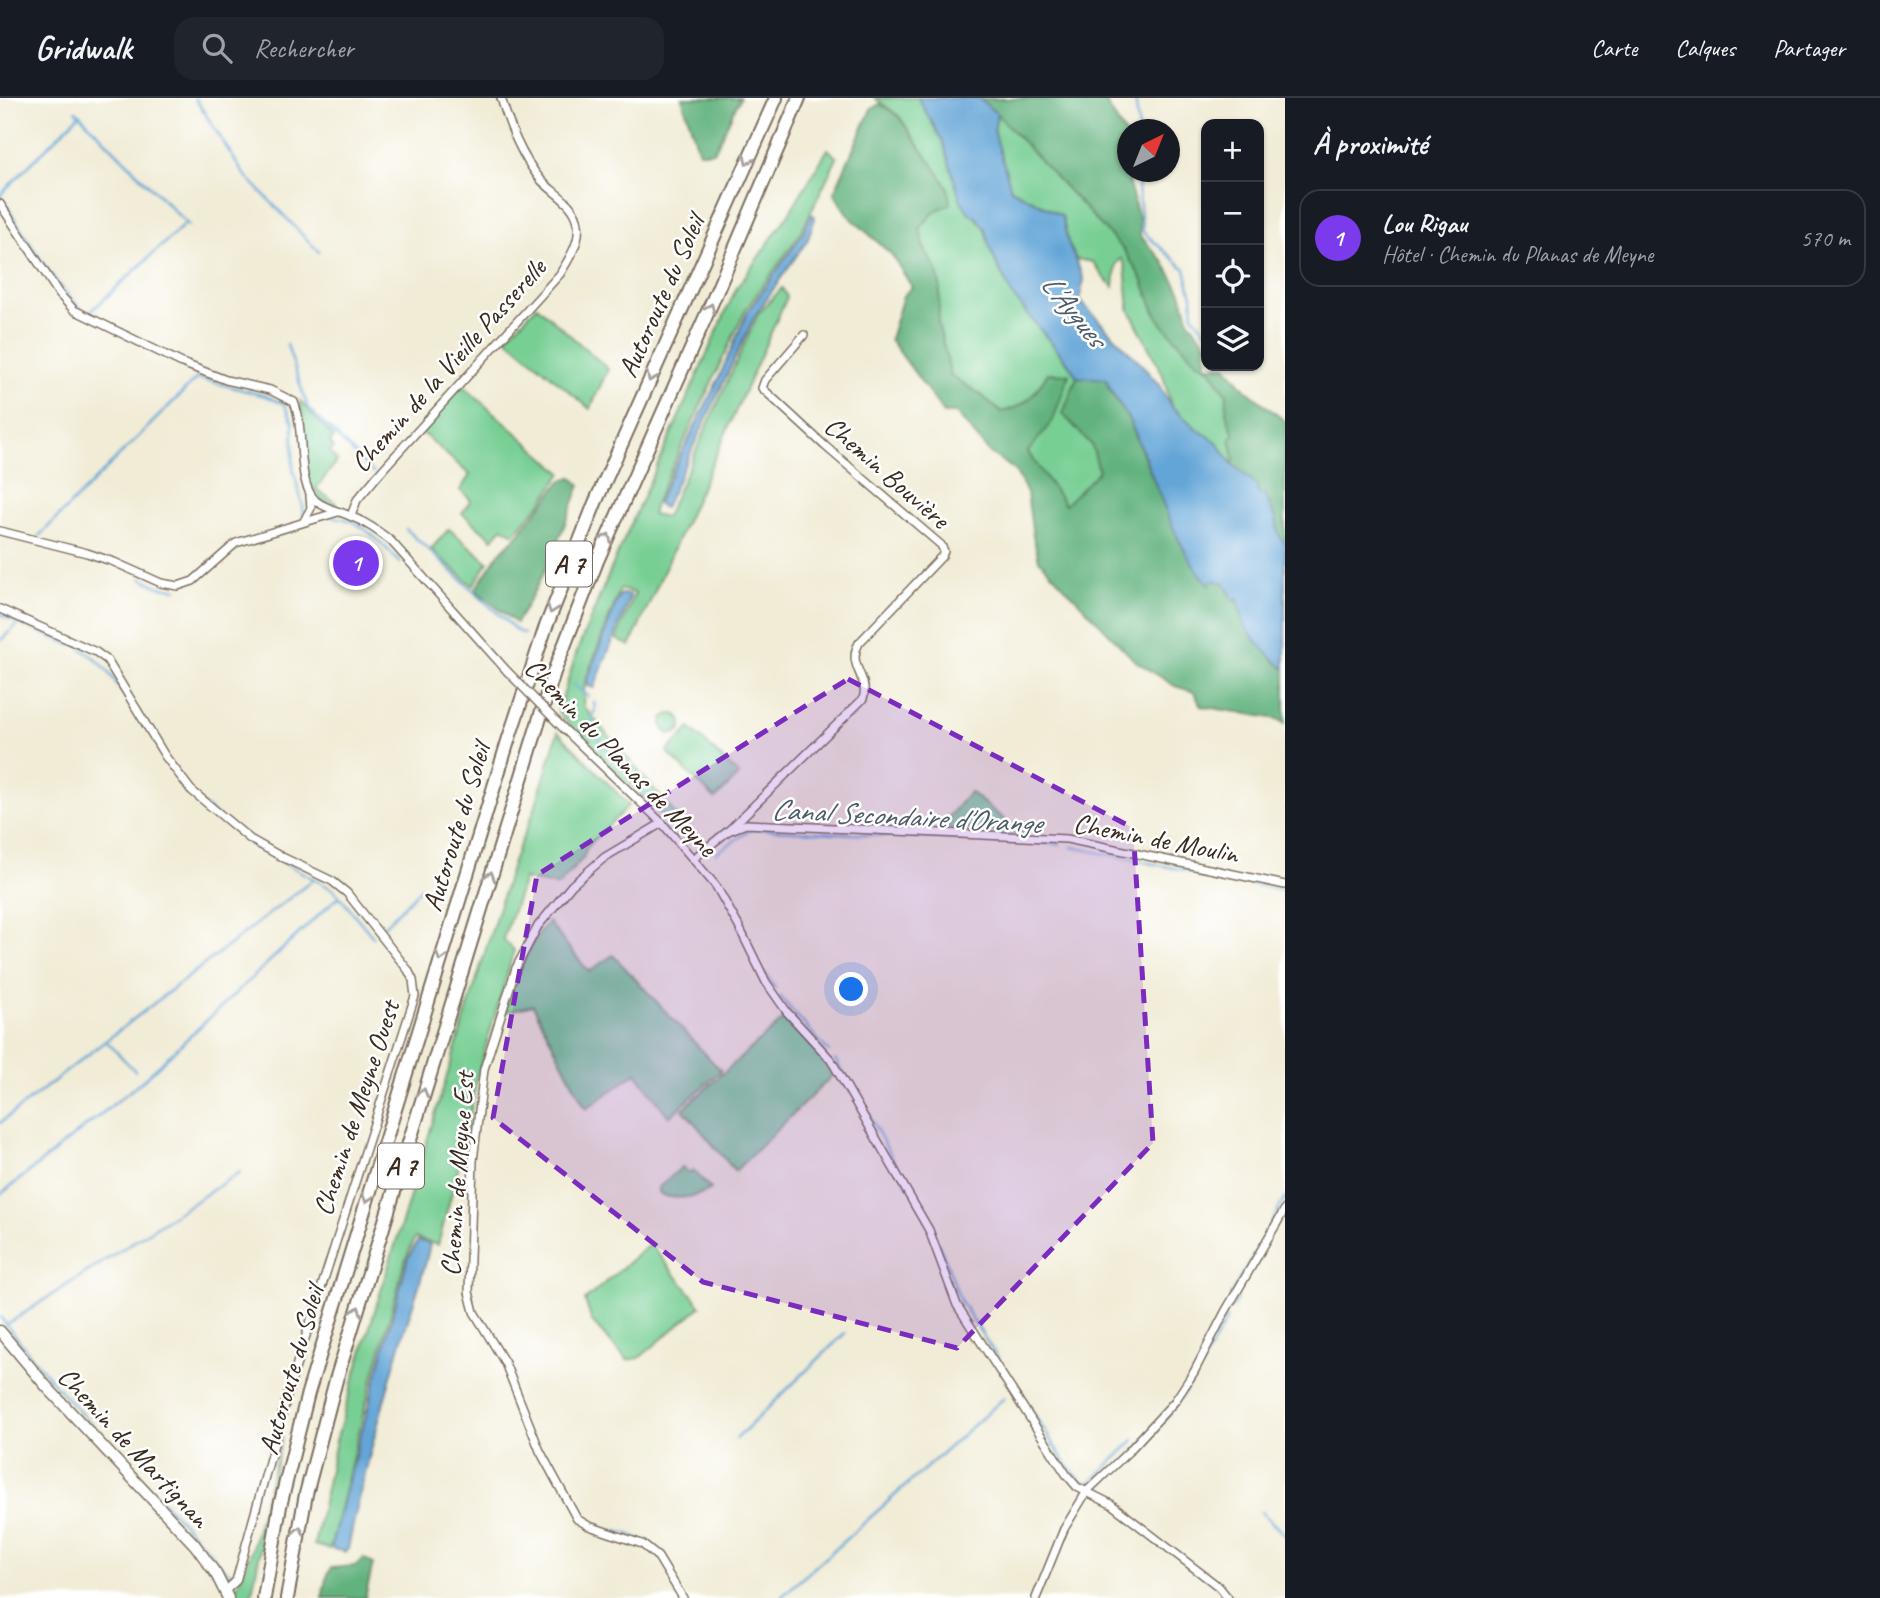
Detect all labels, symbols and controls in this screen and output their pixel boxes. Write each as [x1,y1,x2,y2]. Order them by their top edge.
search box [174,17,664,80]
text: Gridwalk [35,27,132,69]
icon: search [198,29,236,67]
text: Rechercher [254,32,354,65]
text: Carte [1591,33,1637,63]
text: Calques [1675,33,1735,63]
text: Partager [1773,33,1845,63]
north arrow [1117,119,1180,182]
map controls [1201,119,1264,371]
button: + [1201,119,1264,182]
text: À proximité [1313,125,1427,163]
one-way arrow [742,153,756,165]
button: − [1201,182,1264,245]
street label: Autoroute du Soleil [610,205,714,383]
text: Lou Rigau [1382,207,1467,240]
text: 1 [1333,224,1343,253]
text: 570 m [1801,224,1850,253]
text: Hôtel · Chemin du Planas de Meyne [1382,240,1653,269]
button: locate [1201,245,1264,308]
street label: Chemin de la Vieille Passerelle [343,249,554,479]
water label: L'Aygues [1033,266,1118,358]
one-way arrow [702,303,716,315]
button: layers [1201,308,1264,371]
one-way arrow [645,370,659,382]
street label: Chemin Bouvière [817,408,958,537]
one-way arrow [599,532,613,545]
pin: 1 [333,537,379,589]
road number: A 7 [546,542,592,586]
one-way arrow [546,602,560,614]
street label: Chemin du Planas de Meyne [517,650,726,865]
street label: Autoroute du Soleil [414,734,500,915]
water label: Canal Secondaire d'Orange [770,790,1046,842]
street label: Chemin de Moulin [1071,805,1243,871]
one-way arrow [482,870,497,882]
one-way arrow [435,951,450,963]
your location [834,972,868,1006]
street label: Chemin de Meyne Ouest [305,994,408,1220]
street label: Chemin de Meyne Est [432,1068,482,1277]
one-way arrow [415,1088,430,1100]
road number: A 7 [378,1144,424,1189]
one-way arrow [361,1191,375,1203]
street label: Autoroute du Soleil [250,1277,333,1458]
one-way arrow [348,1305,363,1317]
street label: Chemin de Martignan [50,1359,219,1536]
one-way arrow [291,1525,306,1537]

